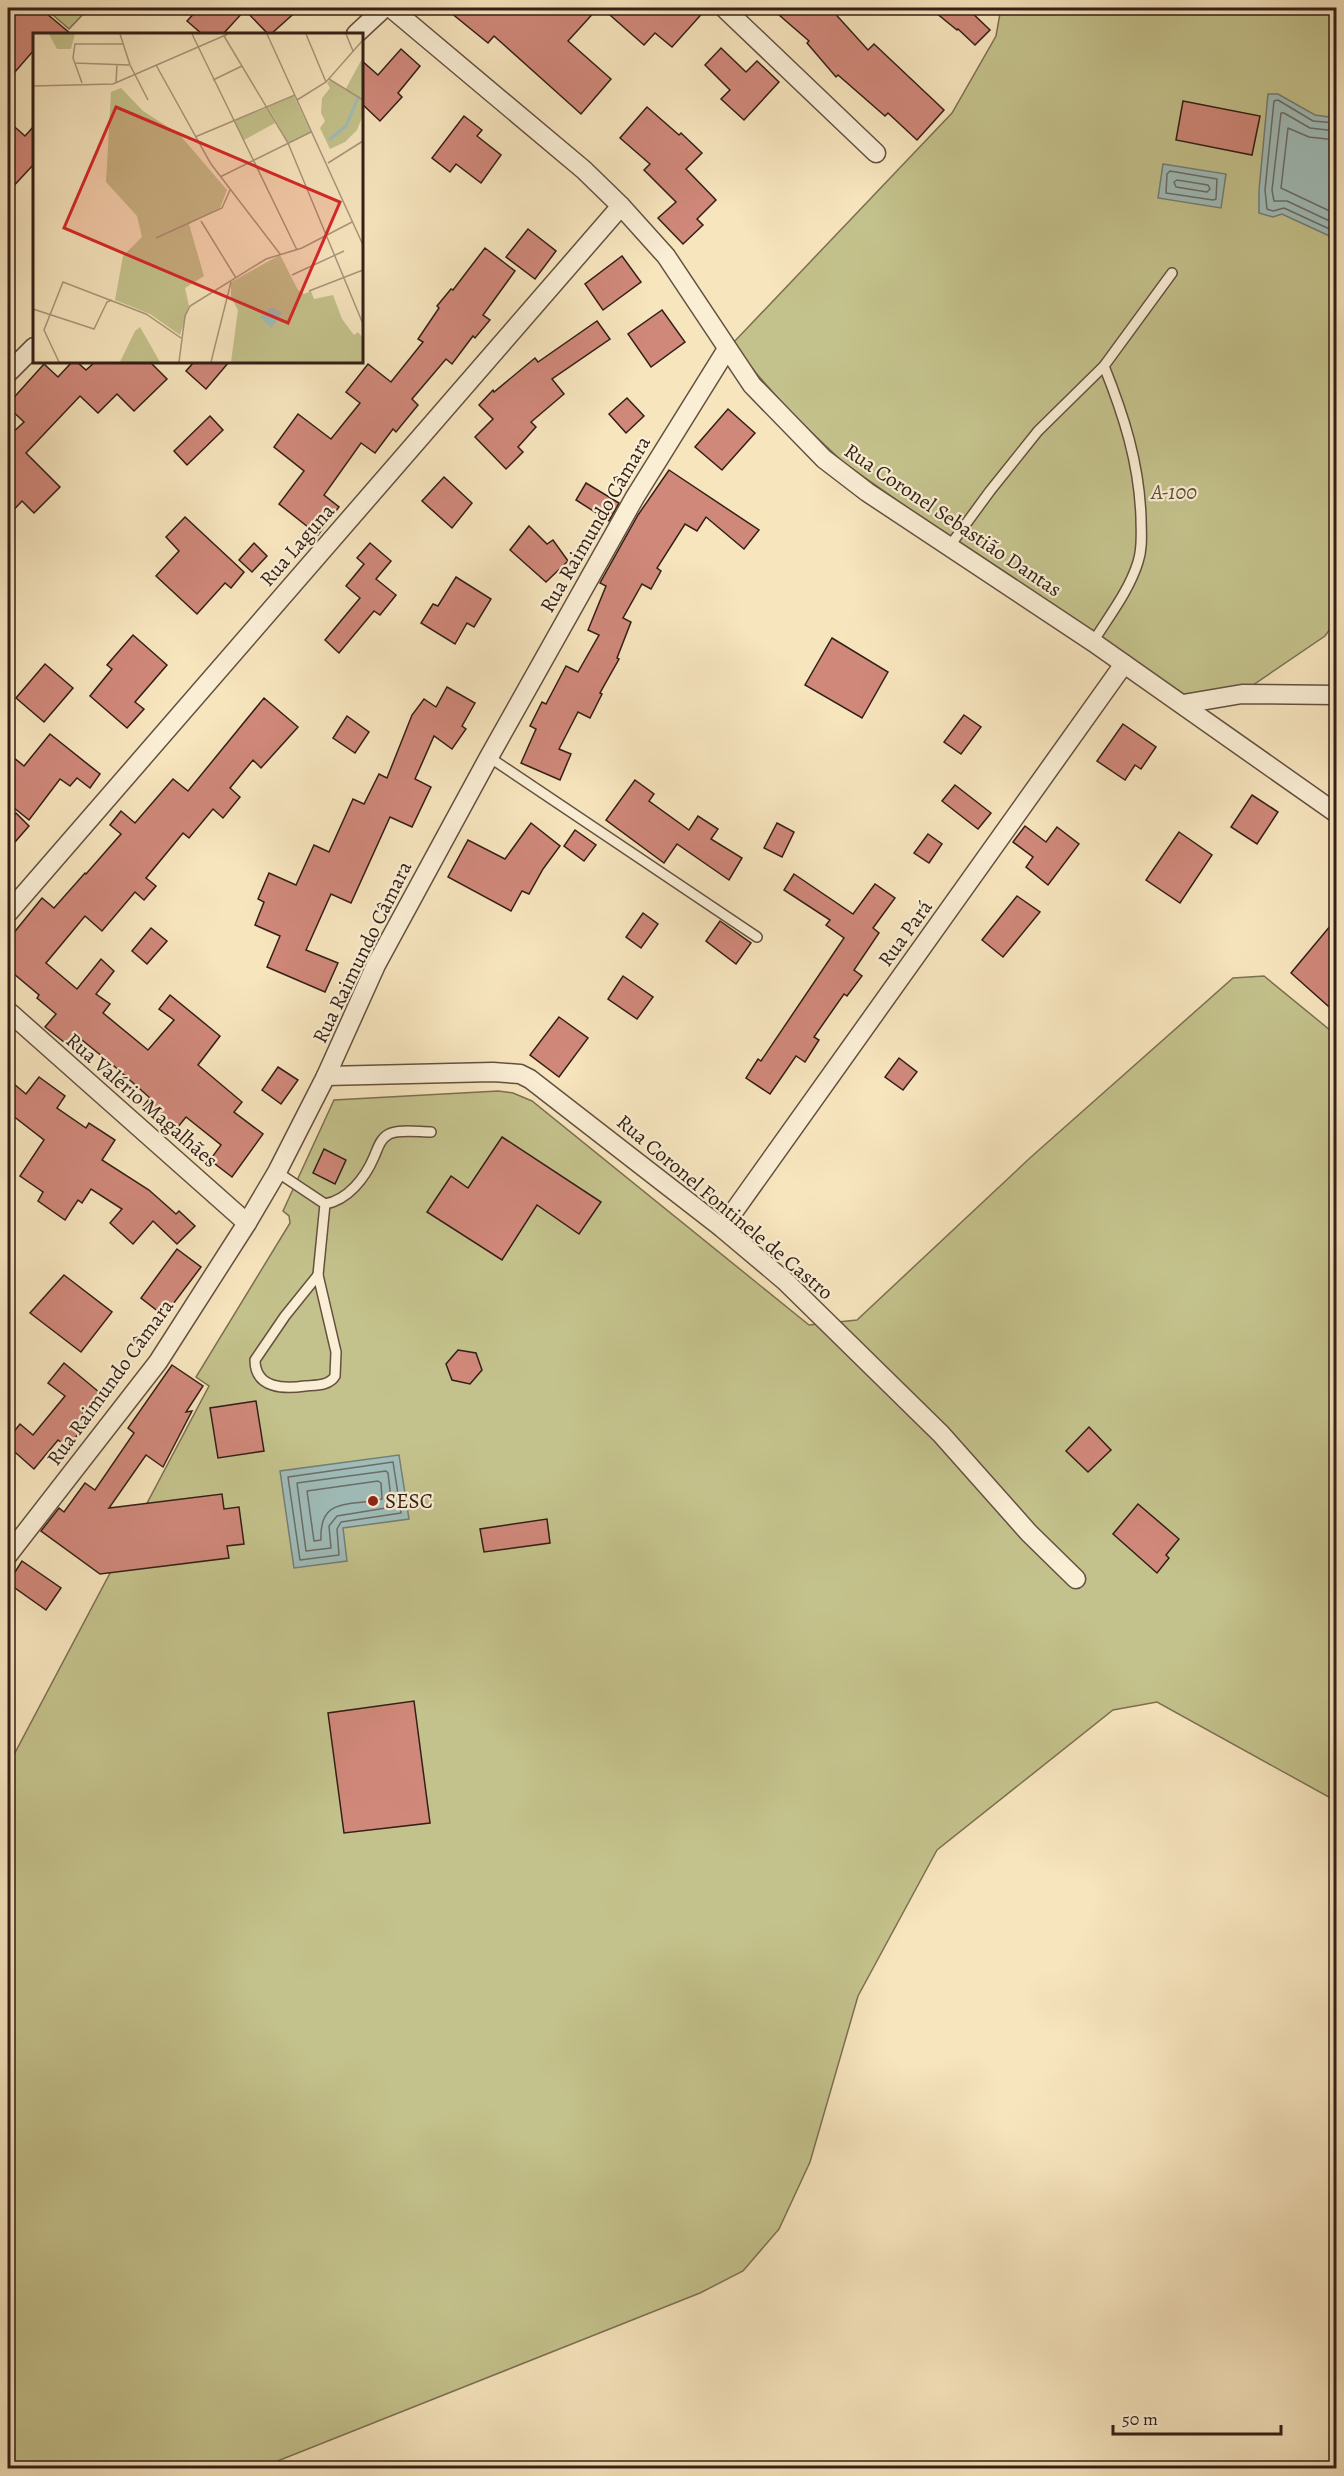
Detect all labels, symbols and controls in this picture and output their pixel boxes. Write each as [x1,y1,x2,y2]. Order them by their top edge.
inset map [33,33,363,363]
street label: Rua Raimundo Câmara [533,430,657,617]
street label: Rua Coronel Sebastião Dantas [839,437,1067,603]
park label: A-100 [1150,478,1197,506]
street label: Rua Laguna [253,498,341,592]
street label: Rua Raimundo Câmara [306,856,418,1048]
street label: Rua Pará [871,894,939,972]
street label: Rua Valério Magalhães [60,1026,224,1174]
street label: Rua Coronel Fontinele de Castro [611,1108,839,1306]
street label: Rua Raimundo Câmara [40,1293,180,1471]
place label: SESC [385,1487,433,1515]
marker: SESC [366,1494,380,1508]
scale bar [1113,2398,1281,2436]
text: 50 m [1122,2407,1158,2431]

